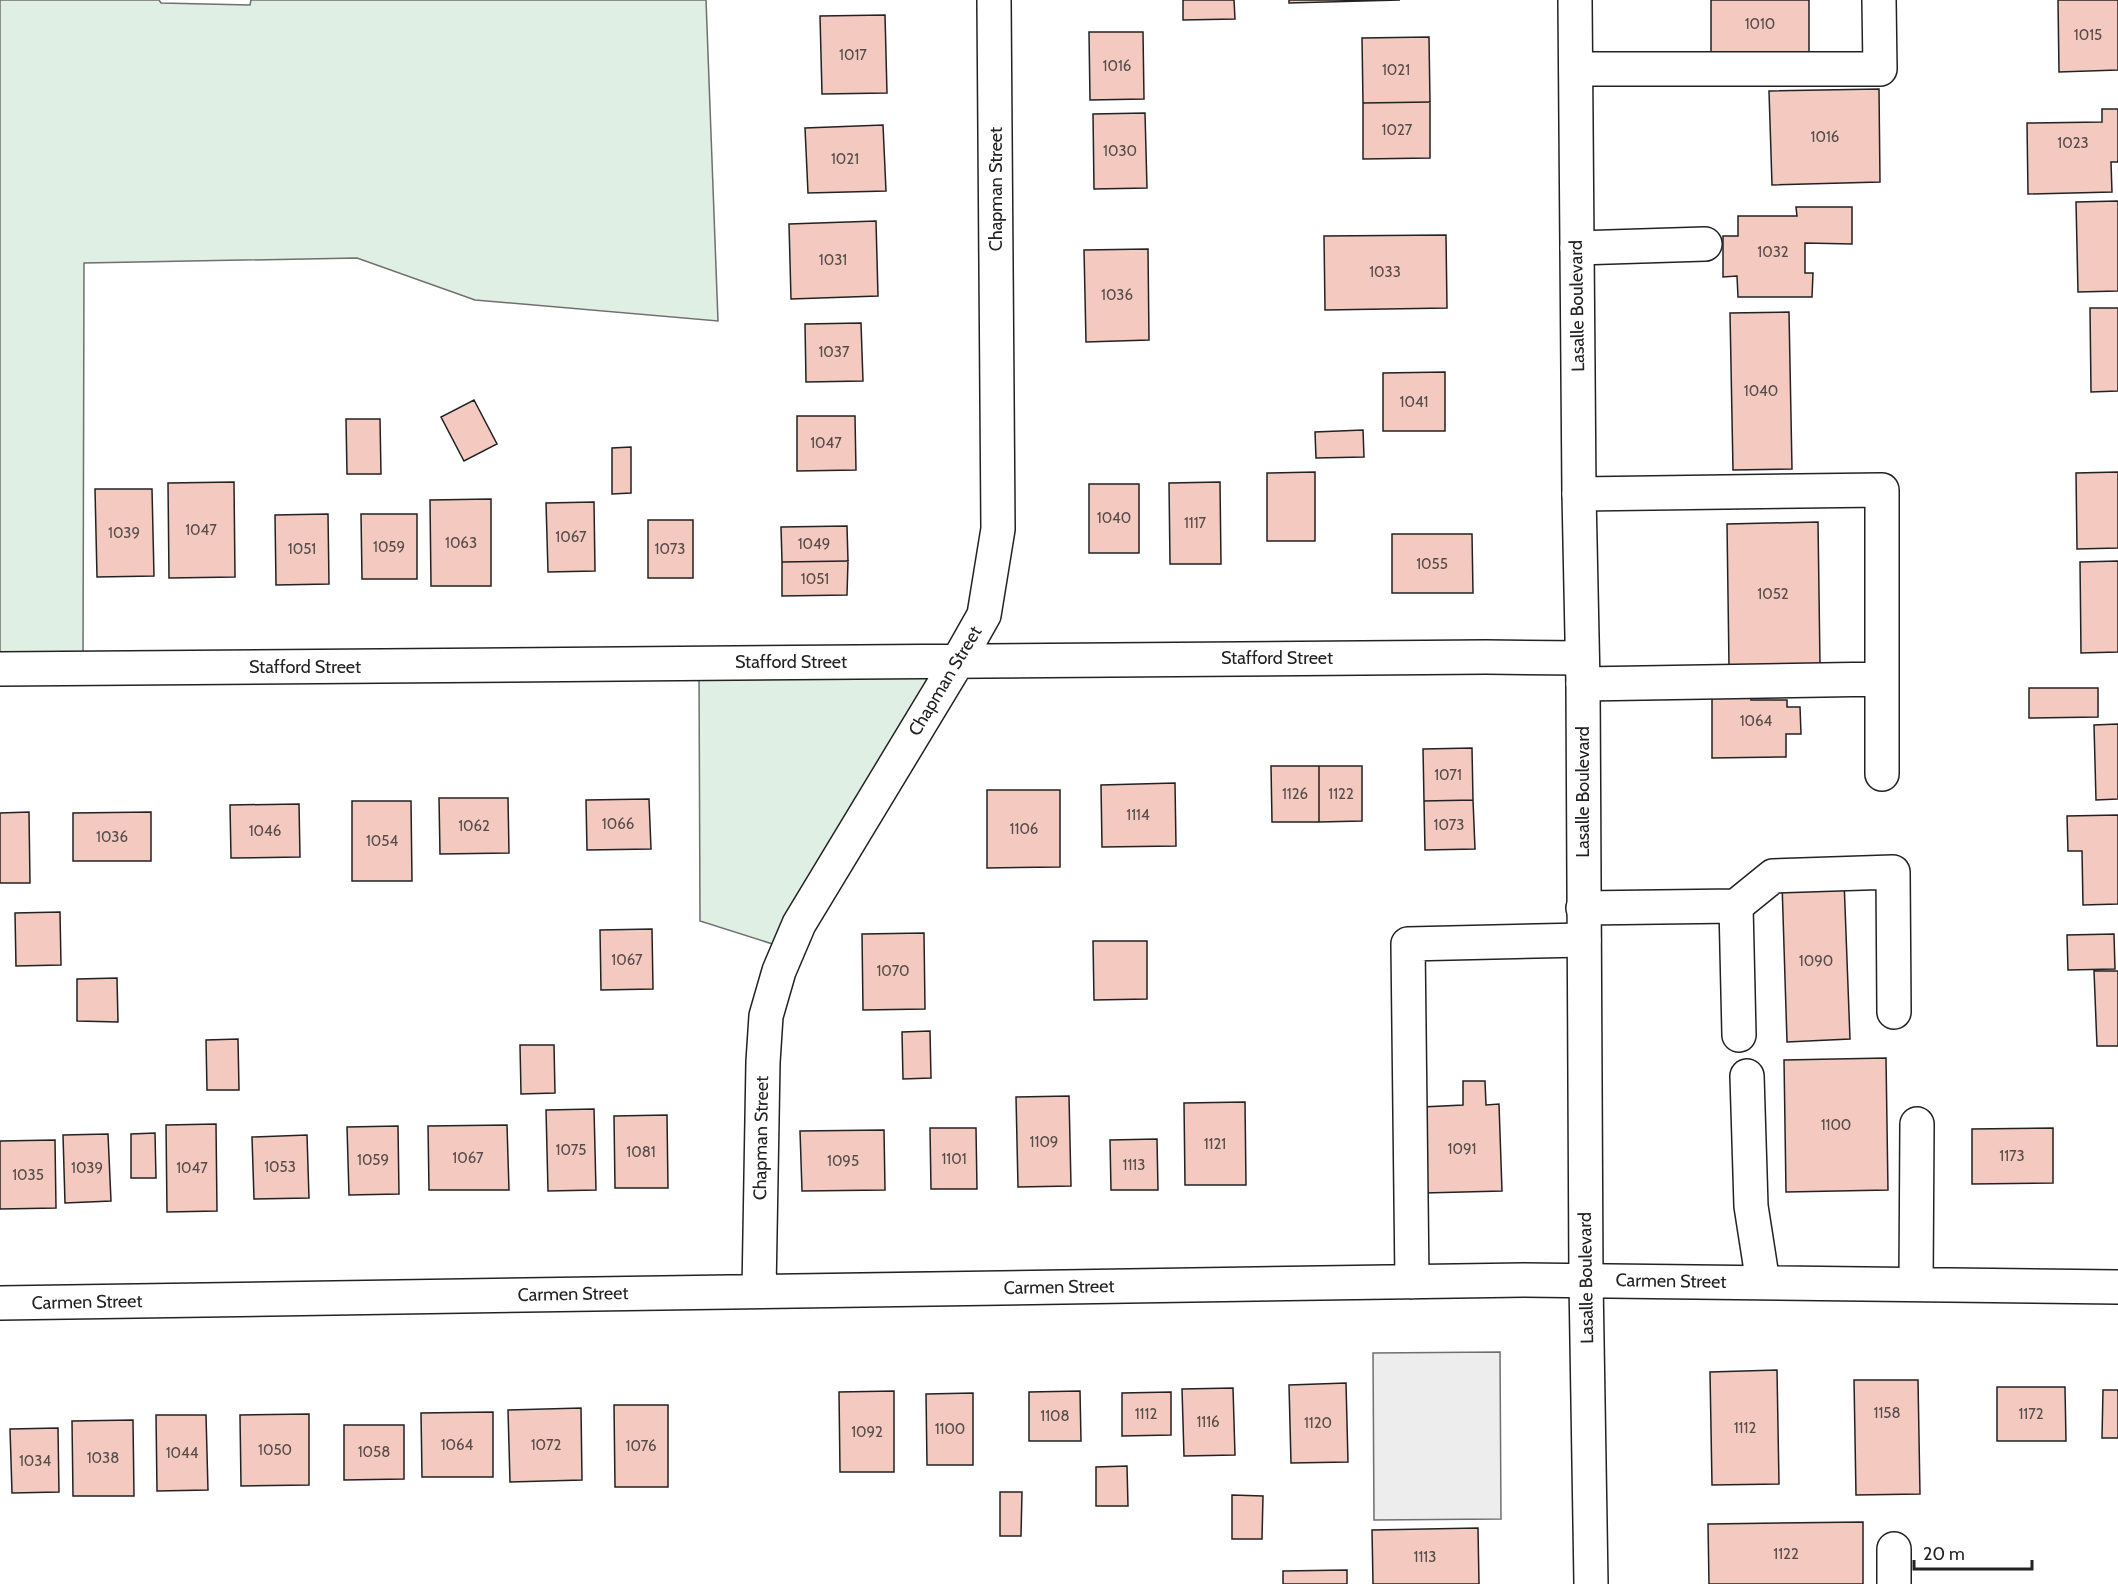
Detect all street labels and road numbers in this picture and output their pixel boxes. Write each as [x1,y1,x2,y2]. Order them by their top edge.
street label: Chapman Street [985,127,1007,251]
street label: Lasalle Boulevard [1565,240,1589,372]
street label: Chapman Street [904,622,986,740]
street label: Stafford Street [1221,647,1333,669]
street label: Stafford Street [735,651,847,673]
street label: Stafford Street [249,656,361,678]
street label: Lasalle Boulevard [1572,726,1594,858]
street label: Chapman Street [749,1076,773,1200]
street label: Lasalle Boulevard [1574,1212,1598,1344]
street label: Carmen Street [1615,1269,1727,1293]
street label: Carmen Street [1003,1275,1115,1299]
street label: Carmen Street [517,1282,629,1306]
street label: Carmen Street [31,1290,143,1314]

